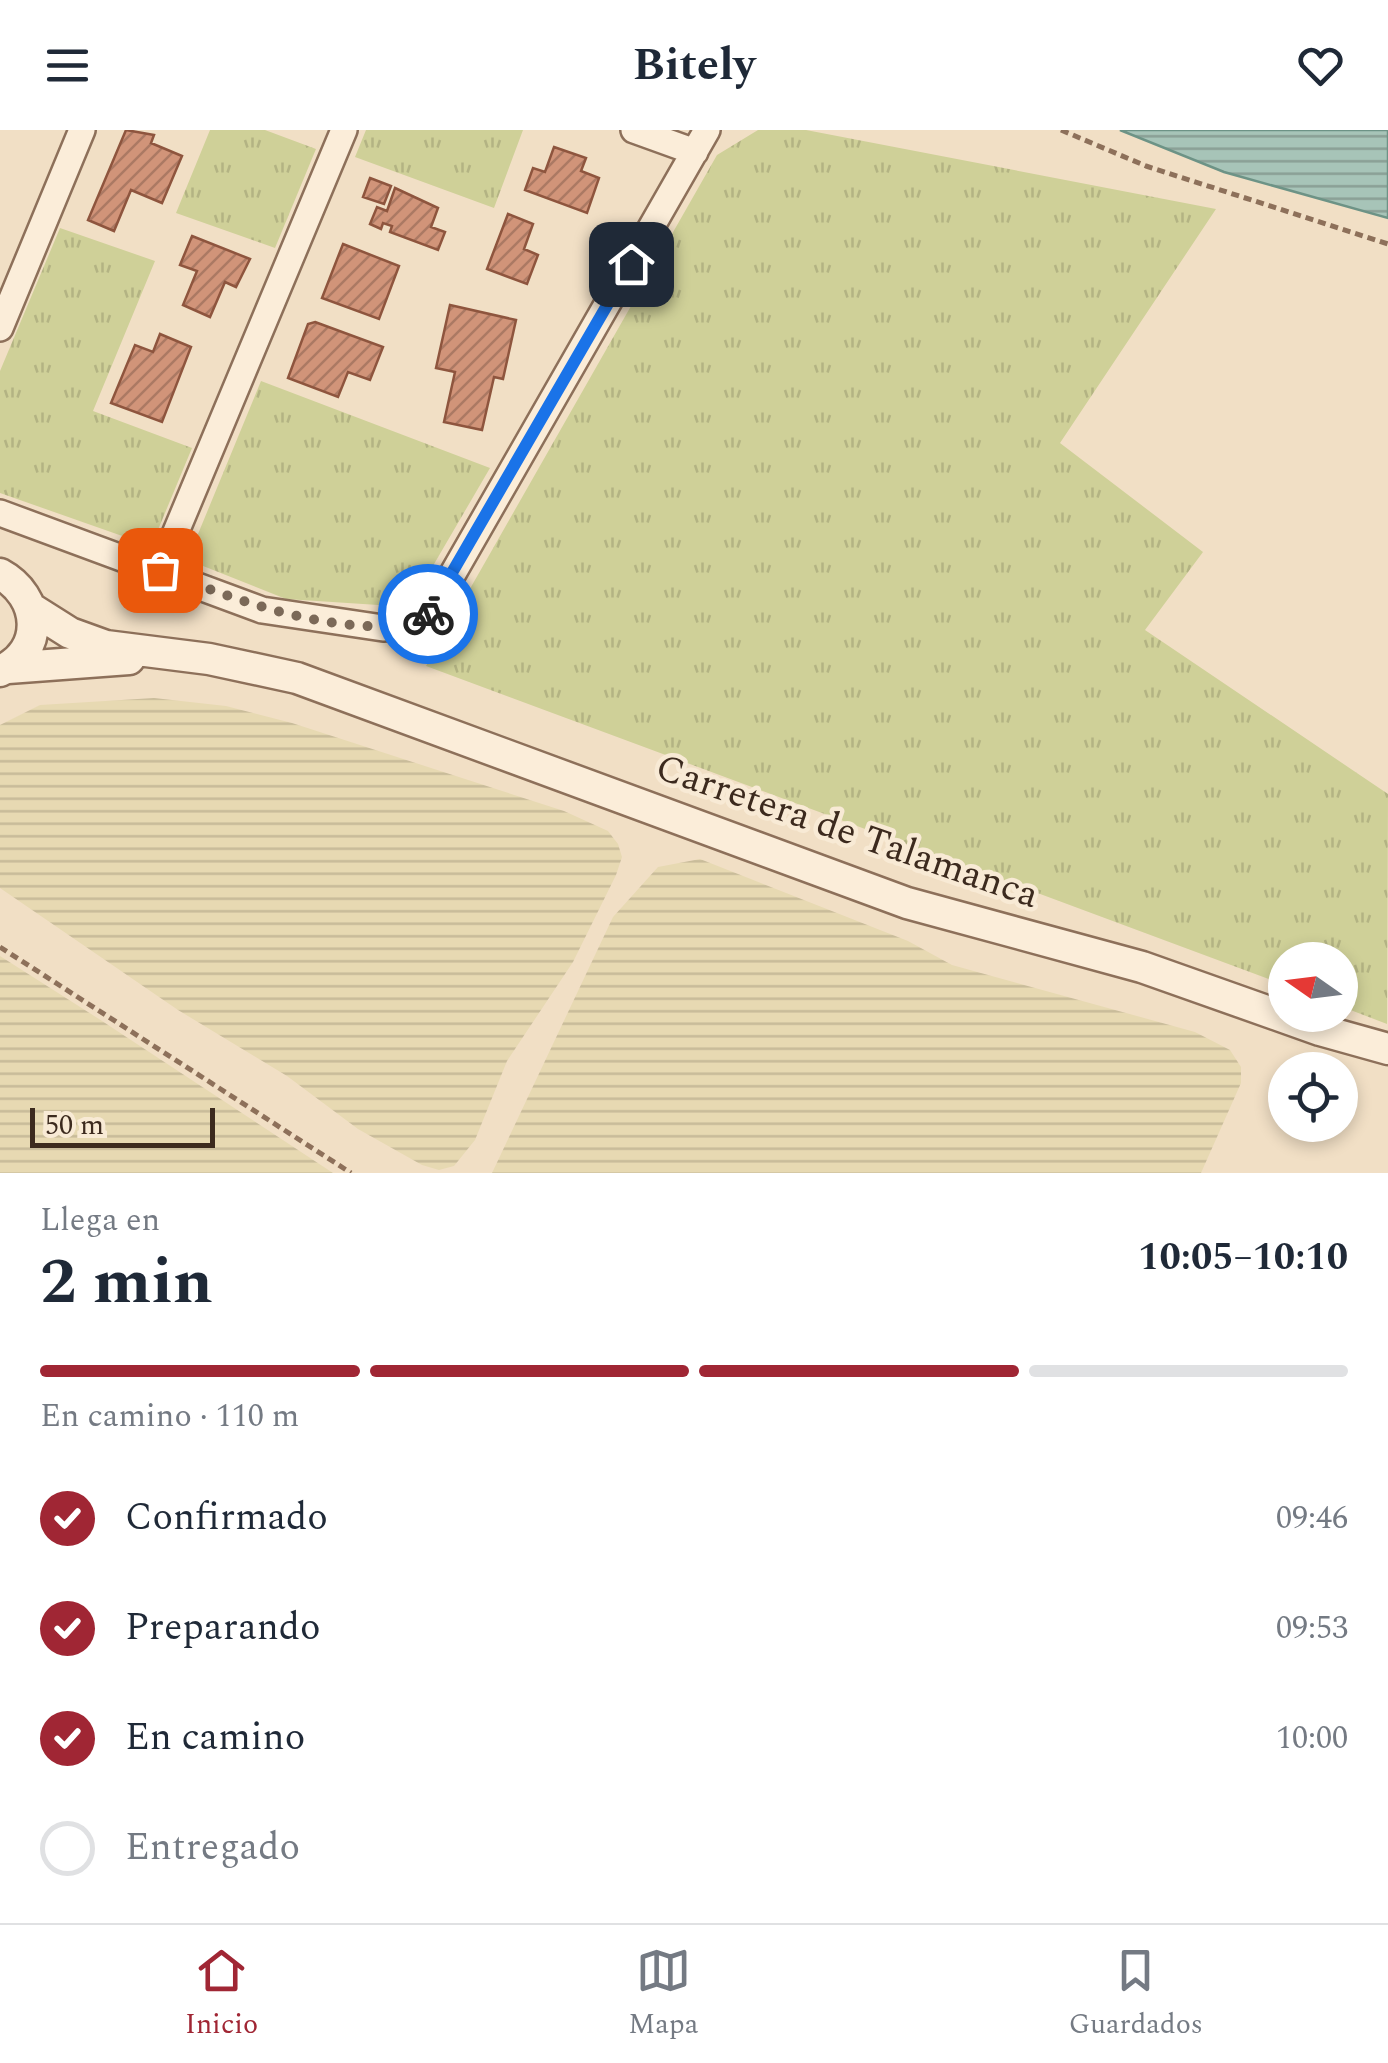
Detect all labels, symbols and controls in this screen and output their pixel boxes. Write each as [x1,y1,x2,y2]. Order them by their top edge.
text: Bitely [633,31,755,100]
icon: menu [40,38,95,93]
icon: heart [1293,38,1348,93]
pin [589,222,674,307]
icon: home [604,237,659,292]
pin [118,528,203,613]
icon: bag [133,543,188,598]
courier [378,564,478,664]
icon: bike [401,587,456,642]
street label: Carretera de Talamanca [648,739,1047,925]
north arrow [1268,942,1358,1032]
map controls [1268,942,1358,1142]
button: locate [1268,1052,1358,1142]
scale bar [30,1103,215,1148]
text: 50 m [45,1104,104,1147]
text: Llega en [40,1196,160,1245]
text: 10:05–10:10 [1138,1229,1348,1287]
text: 2 min [40,1233,213,1332]
text: En camino · 110 m [40,1392,299,1441]
text: Confirmado [125,1489,328,1547]
icon: check [40,1491,95,1546]
text: 09:46 [1276,1494,1348,1543]
text: Preparando [125,1599,321,1657]
icon: check [40,1601,95,1656]
text: 09:53 [1276,1604,1348,1653]
text: En camino [125,1709,305,1767]
icon: check [40,1711,95,1766]
text: 10:00 [1276,1714,1348,1763]
text: Entregado [125,1819,300,1877]
tab: Inicio [185,1943,258,2046]
tab: Mapa [628,1943,699,2046]
tab: Guardados [1069,1943,1203,2046]

